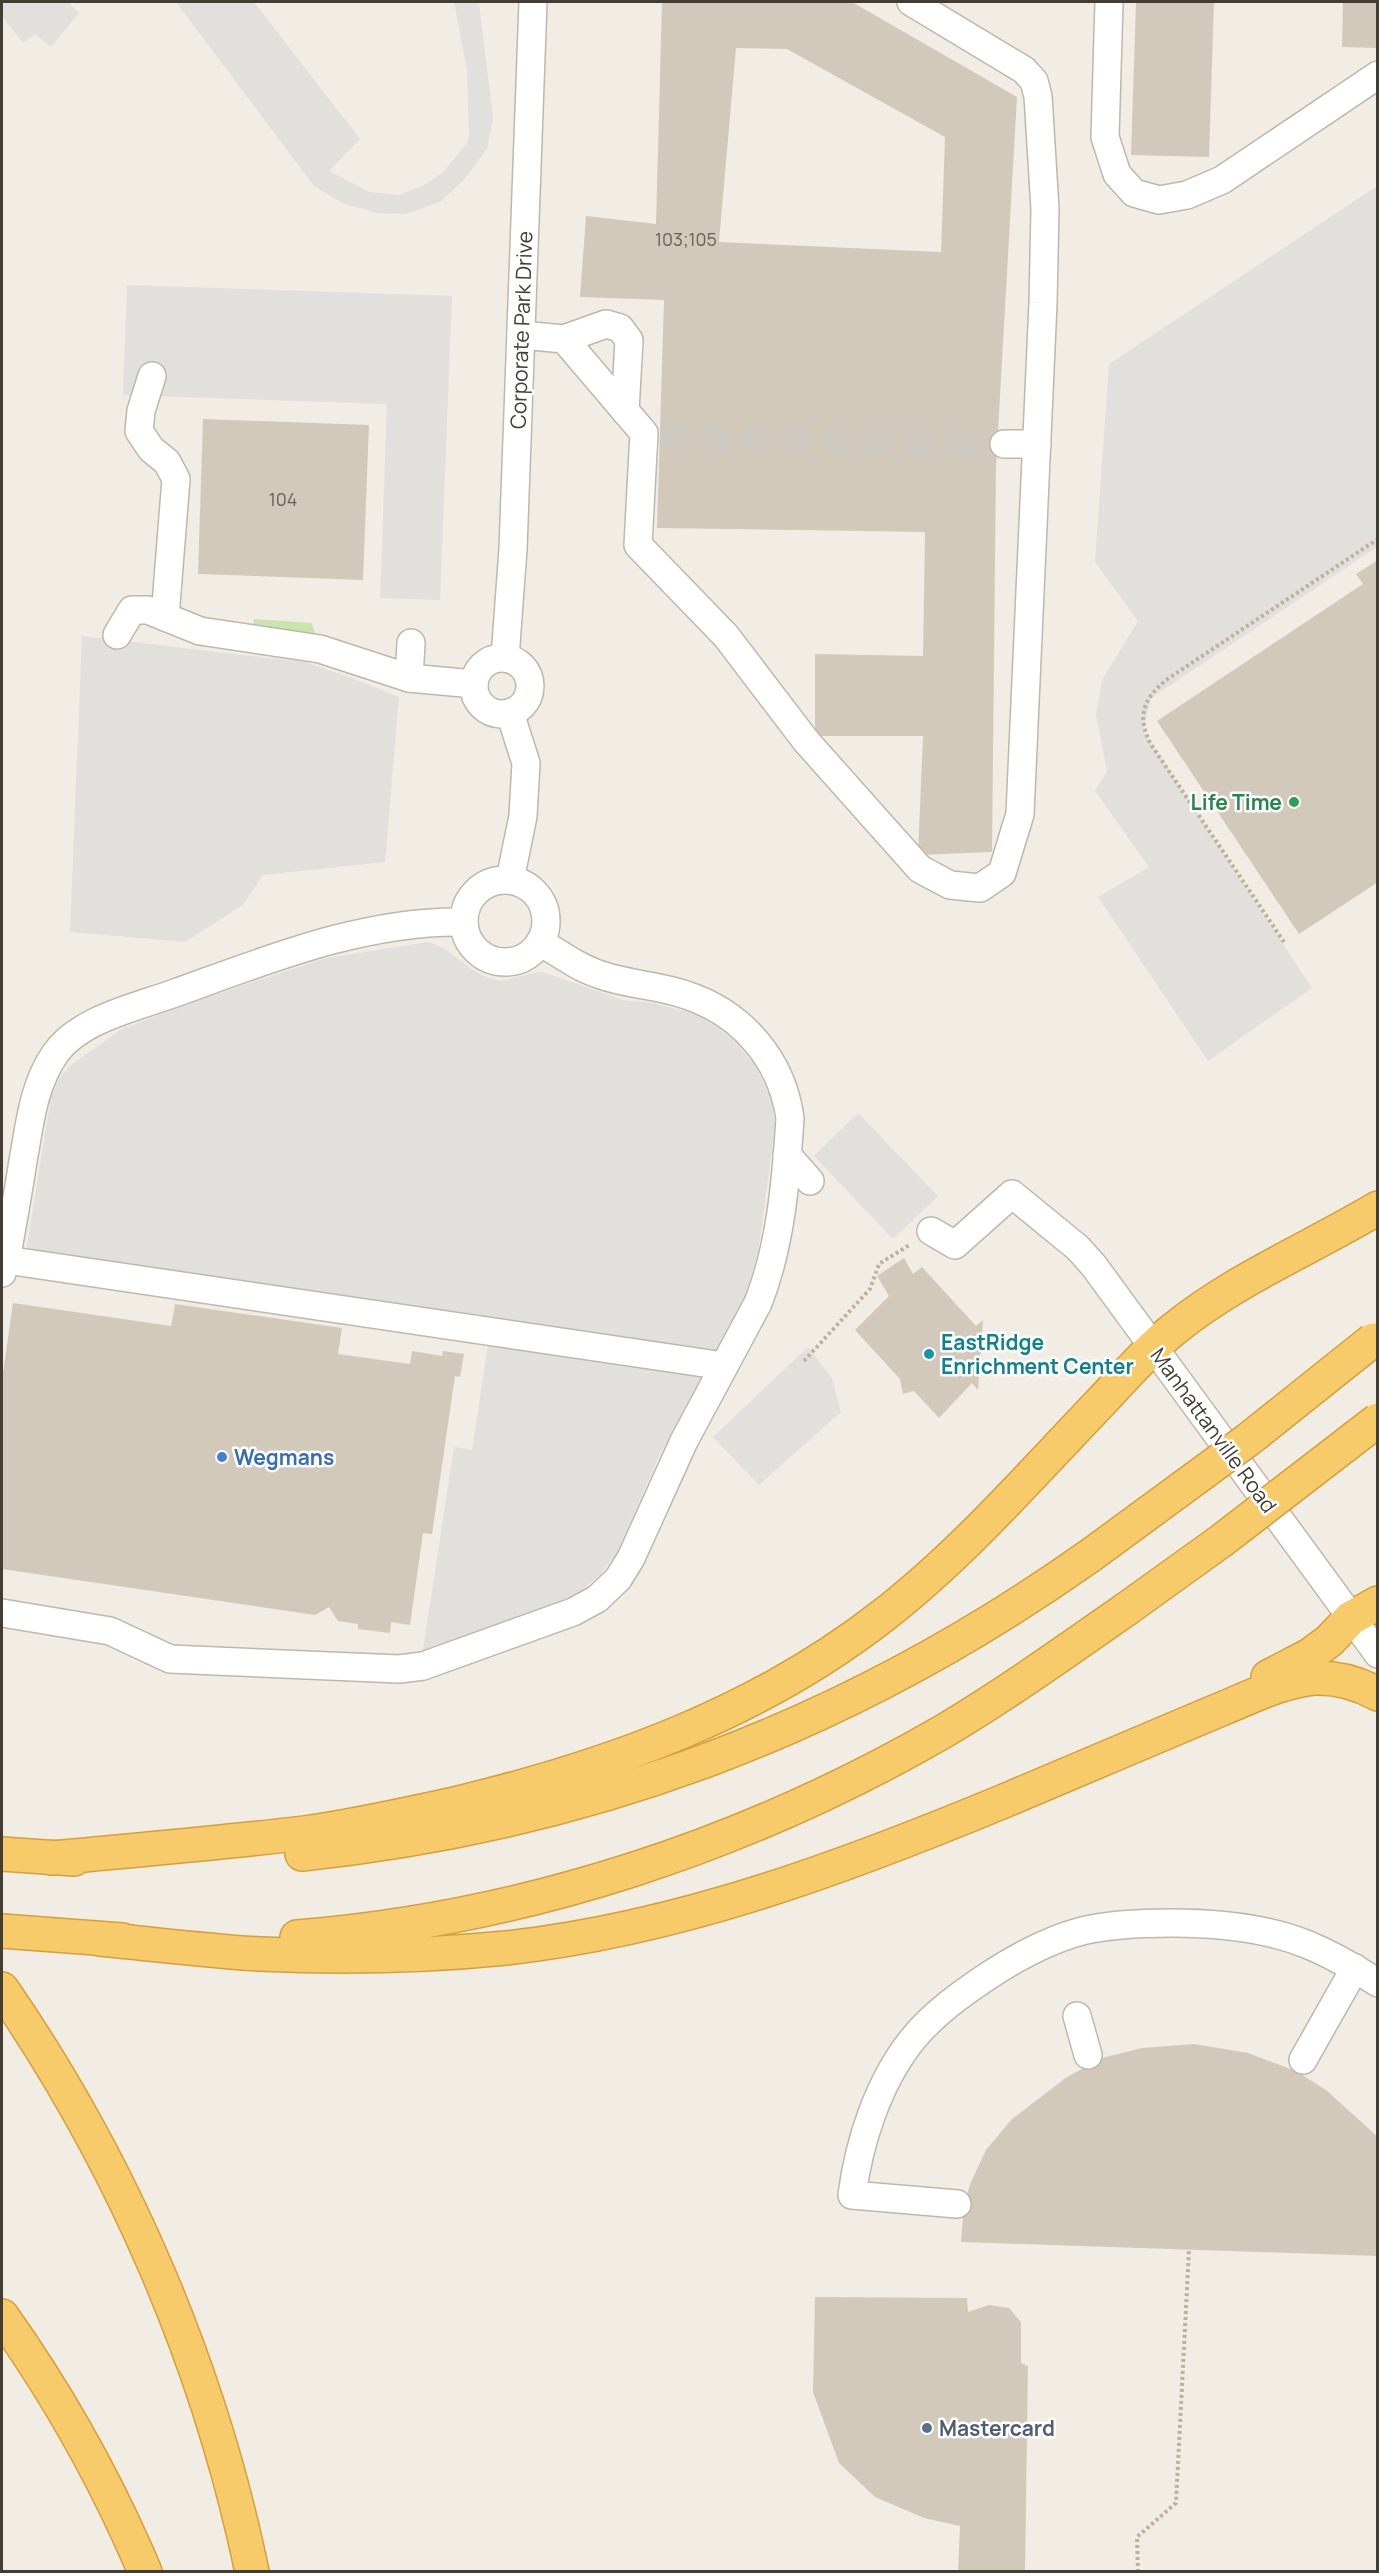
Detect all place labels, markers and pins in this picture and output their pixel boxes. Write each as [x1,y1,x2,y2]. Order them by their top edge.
place label: Life Time [1191,788,1282,816]
marker: Life Time [1287,795,1301,809]
place label: EastRidge Enrichment Center [941,1328,1134,1380]
marker: EastRidge Enrichment Center [922,1347,936,1361]
place label: Wegmans [234,1443,334,1471]
marker: Wegmans [215,1450,229,1464]
place label: Mastercard [939,2414,1055,2442]
marker: Mastercard [920,2421,934,2435]

